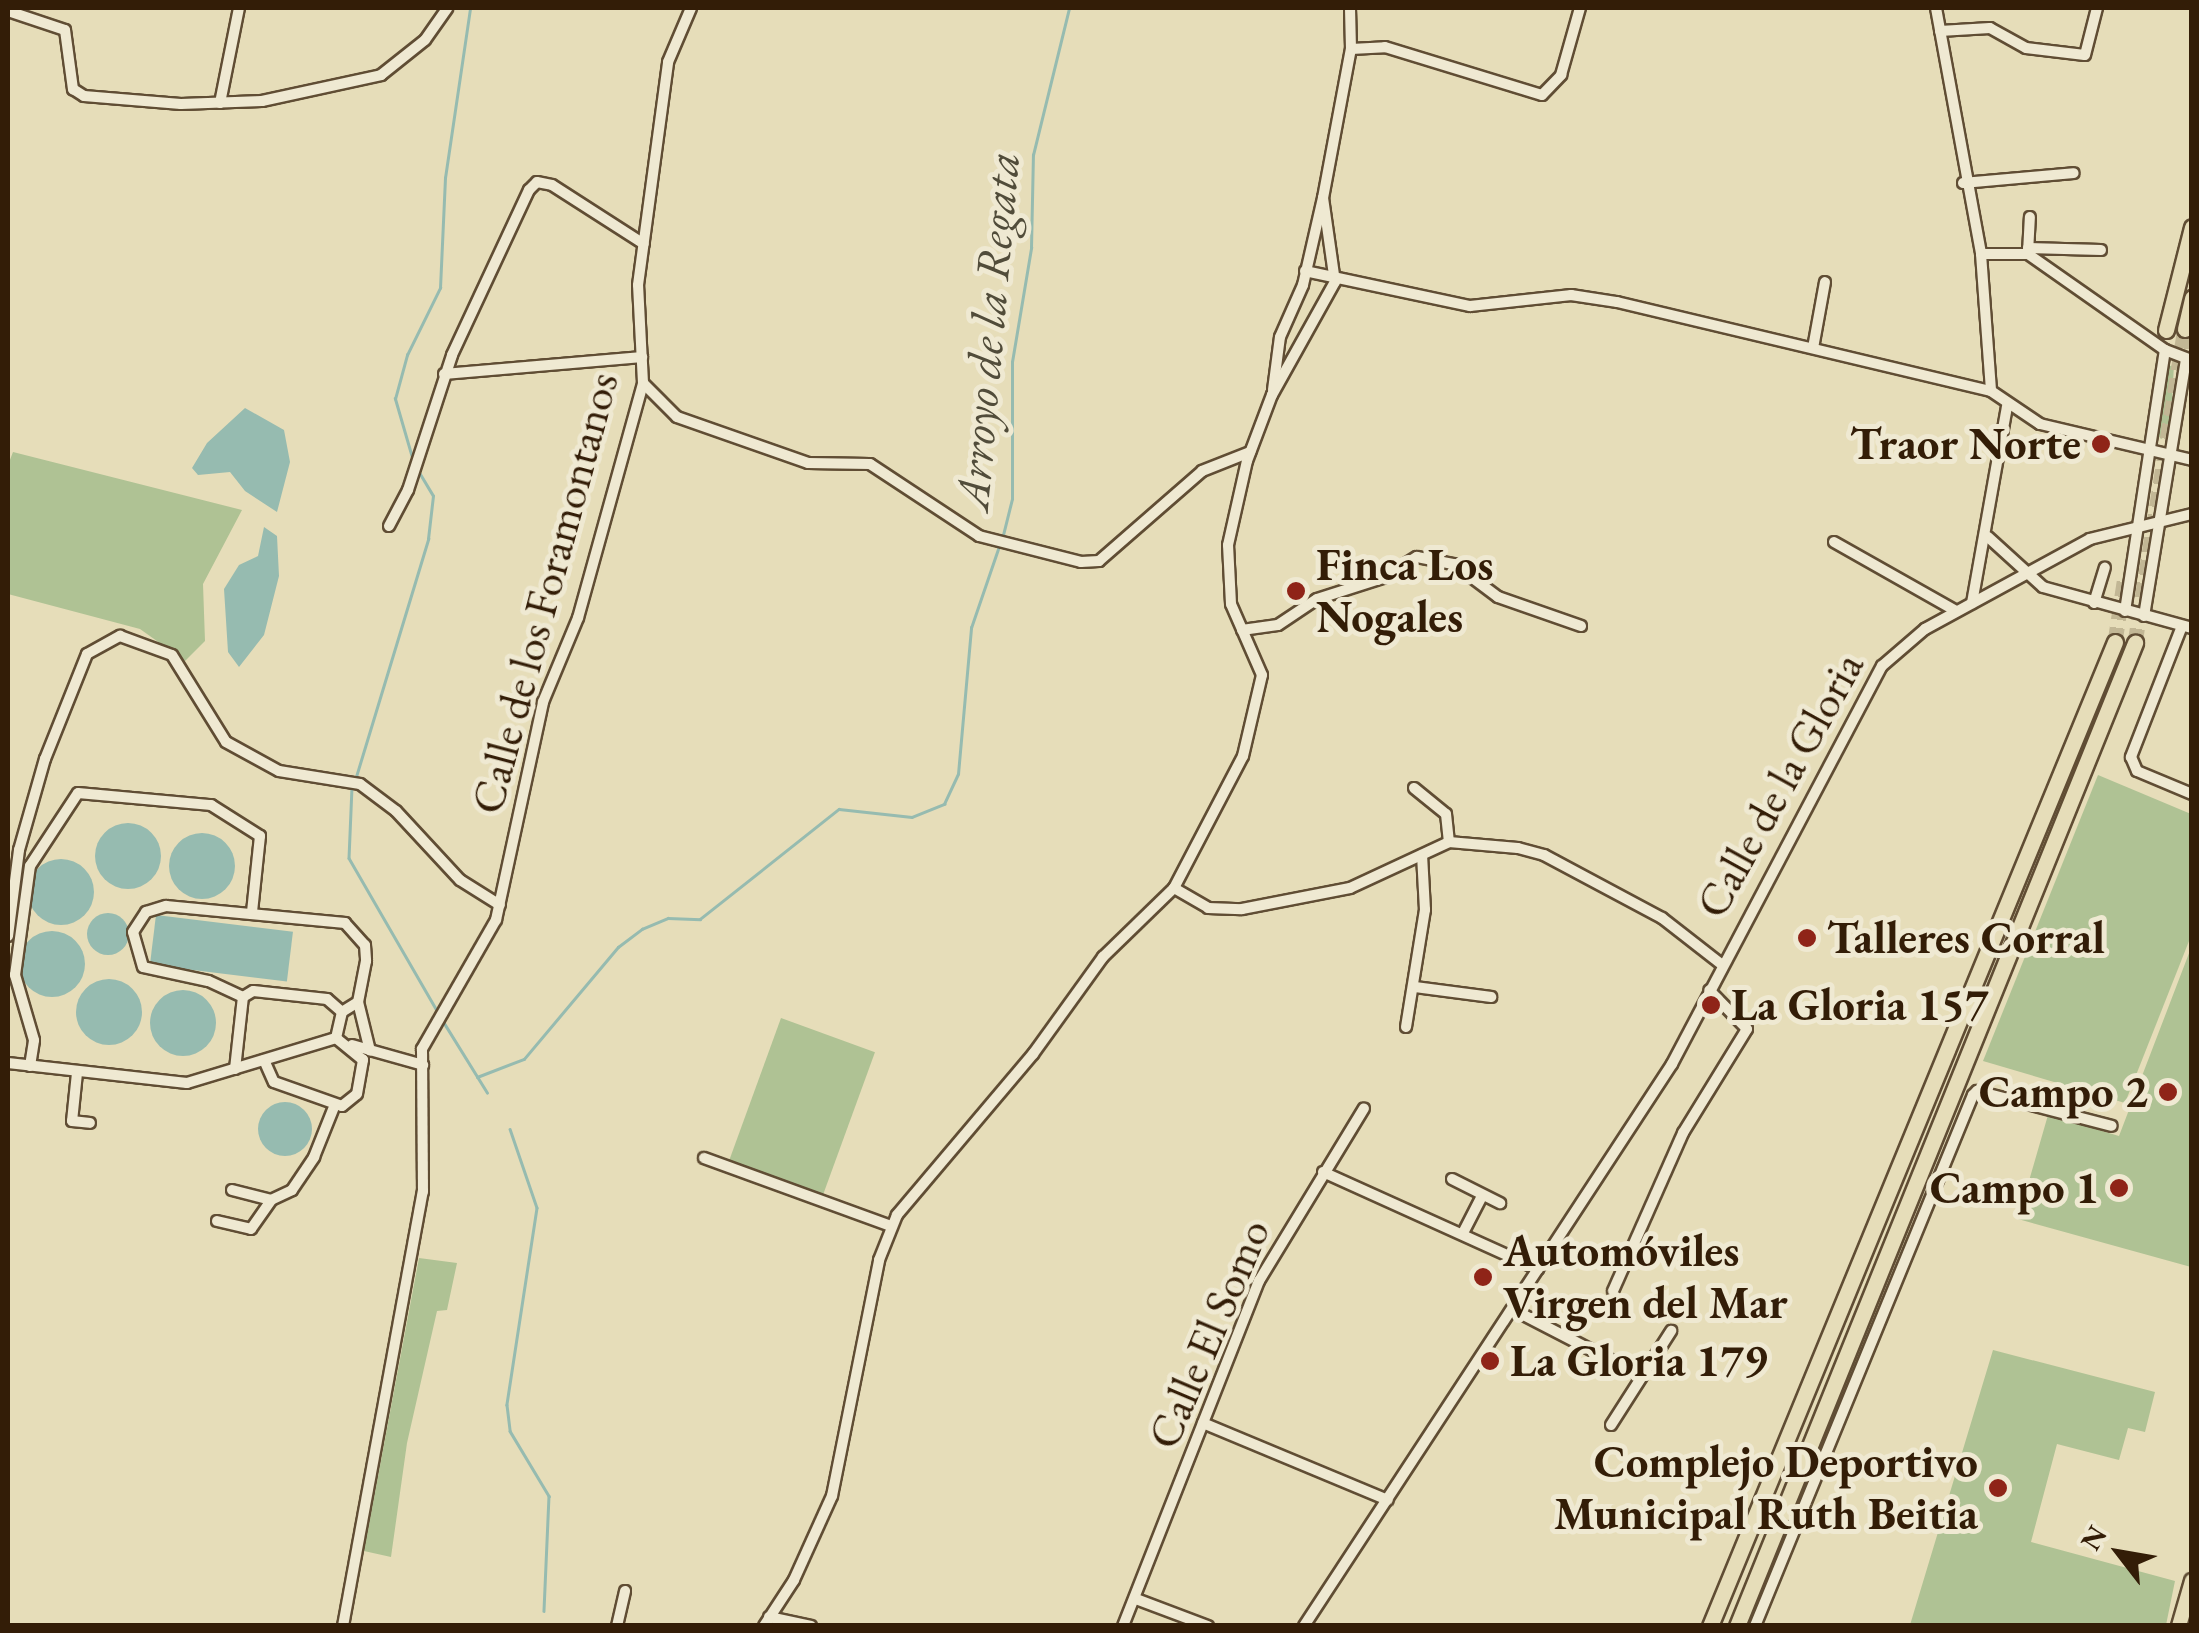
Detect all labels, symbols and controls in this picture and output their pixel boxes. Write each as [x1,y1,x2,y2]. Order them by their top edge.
water label: Arroyo de la Regata [943,149,1031,513]
street label: Calle de los Foramontanos [460,366,630,820]
place label: Traor Norte [1850,417,2081,471]
marker: Traor Norte [2090,433,2112,455]
place label: Finca Los Nogales [1316,538,1493,644]
marker: Finca Los Nogales [1285,580,1307,602]
street label: Calle de la Gloria [1685,643,1875,927]
place label: Talleres Corral [1827,911,2105,965]
marker: Talleres Corral [1796,927,1818,949]
place label: La Gloria 157 [1731,978,1989,1032]
marker: La Gloria 157 [1700,994,1722,1016]
place label: Campo 2 [1979,1065,2148,1119]
marker: Campo 2 [2157,1081,2179,1103]
place label: Campo 1 [1930,1161,2099,1215]
marker: Campo 1 [2108,1177,2130,1199]
street label: Calle El Somo [1137,1211,1281,1457]
place label: Automóviles Virgen del Mar [1503,1224,1788,1330]
marker: Automóviles Virgen del Mar [1472,1266,1494,1288]
place label: La Gloria 179 [1510,1334,1768,1388]
marker: La Gloria 179 [1479,1350,1501,1372]
place label: Complejo Deportivo Municipal Ruth Beitia [1554,1435,1978,1541]
marker: Complejo Deportivo Municipal Ruth Beitia [1987,1477,2009,1499]
north arrow [2069,1503,2169,1603]
text: N [2072,1519,2115,1557]

